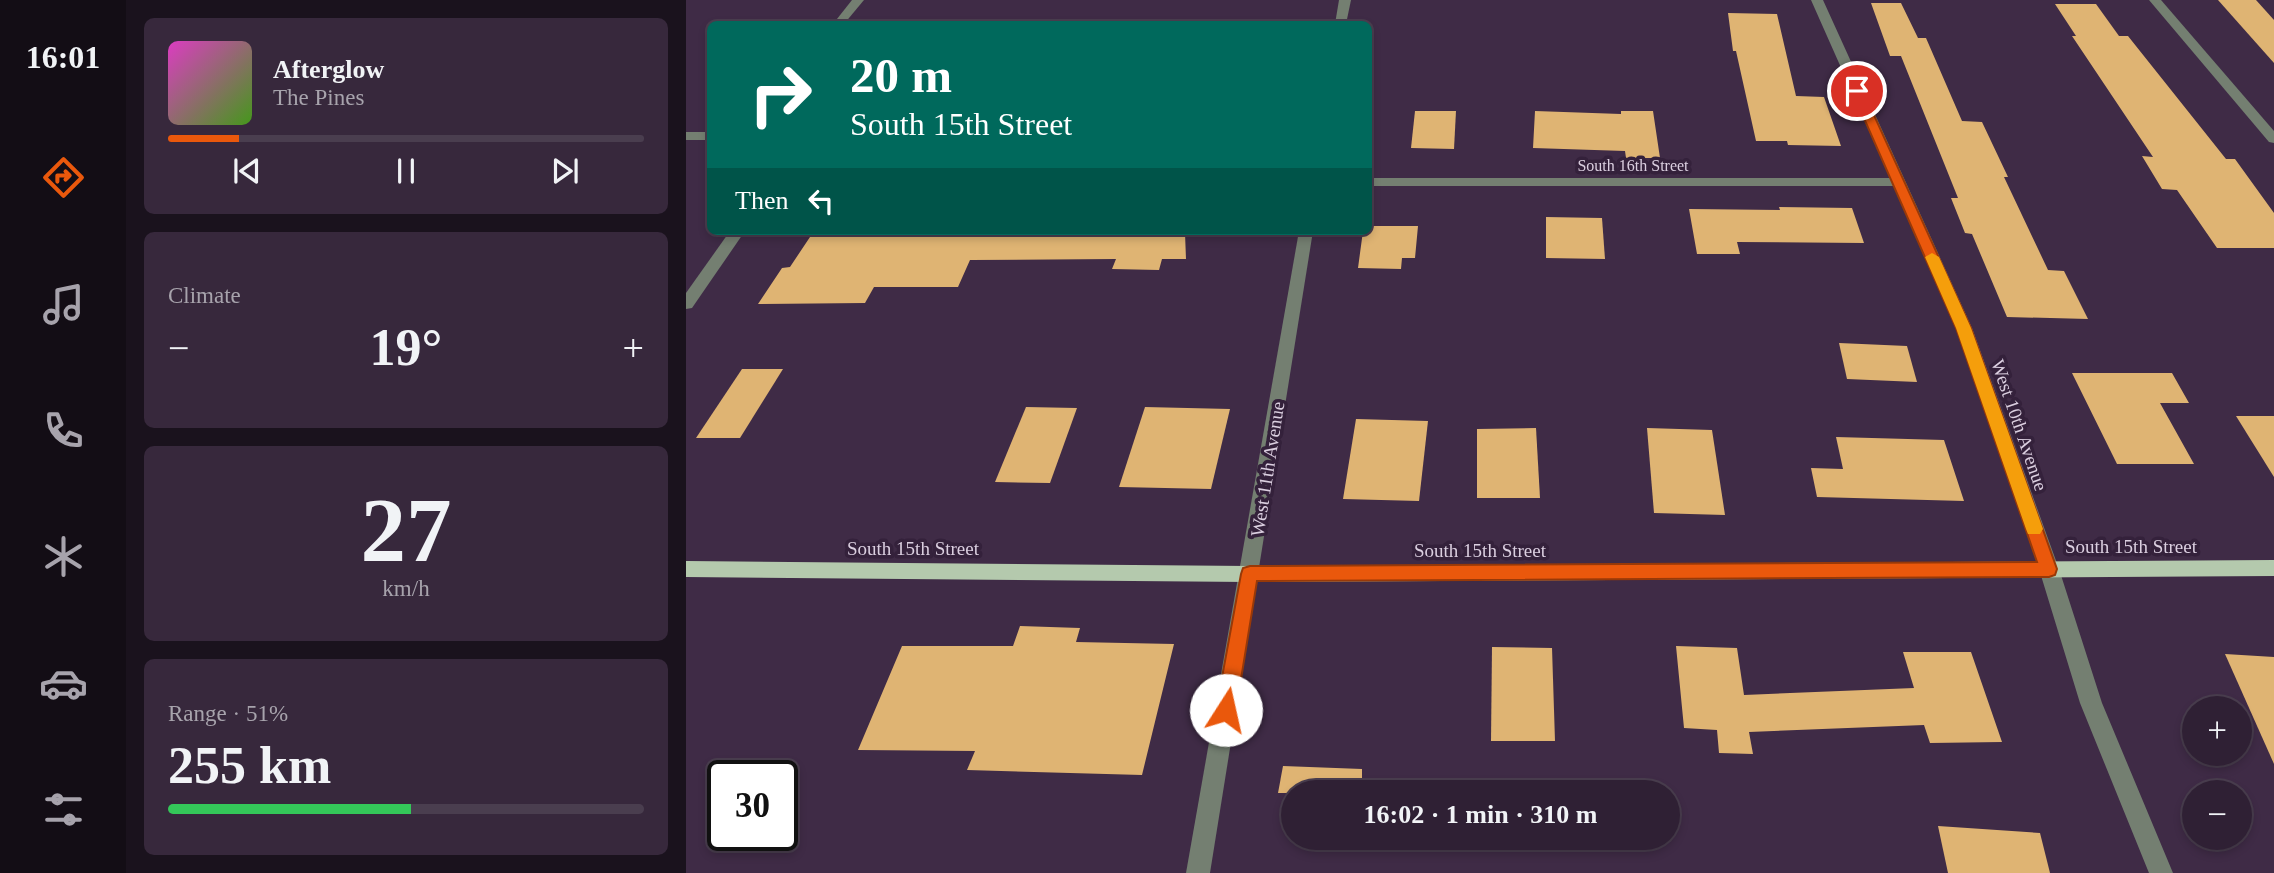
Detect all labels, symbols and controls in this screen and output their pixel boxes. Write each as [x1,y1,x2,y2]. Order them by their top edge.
text: 16:01 [26,39,100,75]
text: 20 m [850,48,952,103]
icon: right [735,49,826,140]
text: Afterglow [273,55,384,84]
pin [1827,61,1887,121]
icon: arrive [1838,72,1876,110]
text: The Pines [273,85,364,110]
text: South 15th Street [850,106,1072,142]
icon: previous [228,152,266,190]
icon: pause [387,152,425,190]
icon: next [546,152,584,190]
icon: directions [39,153,88,202]
street label: South 16th Street [1577,157,1689,174]
icon: left [802,182,840,220]
text: Then [735,186,788,215]
icon: music [39,280,88,329]
text: Climate [168,283,241,308]
text: 19° [370,319,442,376]
text: − [168,327,189,369]
text: + [623,327,644,369]
street label: West 10th Avenue [1987,357,2052,494]
street label: West 11th Avenue [1246,400,1289,538]
icon: phone [39,406,88,455]
text: 27 [361,480,452,581]
icon: climate [39,532,88,581]
street label: South 15th Street [2065,536,2198,557]
street label: South 15th Street [847,538,980,559]
street label: South 15th Street [1414,540,1547,561]
text: km/h [382,576,430,601]
icon: car [39,659,88,708]
position arrow [1189,673,1263,747]
map controls [2182,696,2252,850]
button: + [2182,696,2252,766]
text: Range · 51% [168,701,288,726]
text: 255 km [168,737,331,794]
speed limit sign: 30 [707,760,798,851]
button: − [2182,780,2252,850]
icon: filters [39,785,88,834]
text: 16:02 · 1 min · 310 m [1364,800,1598,829]

